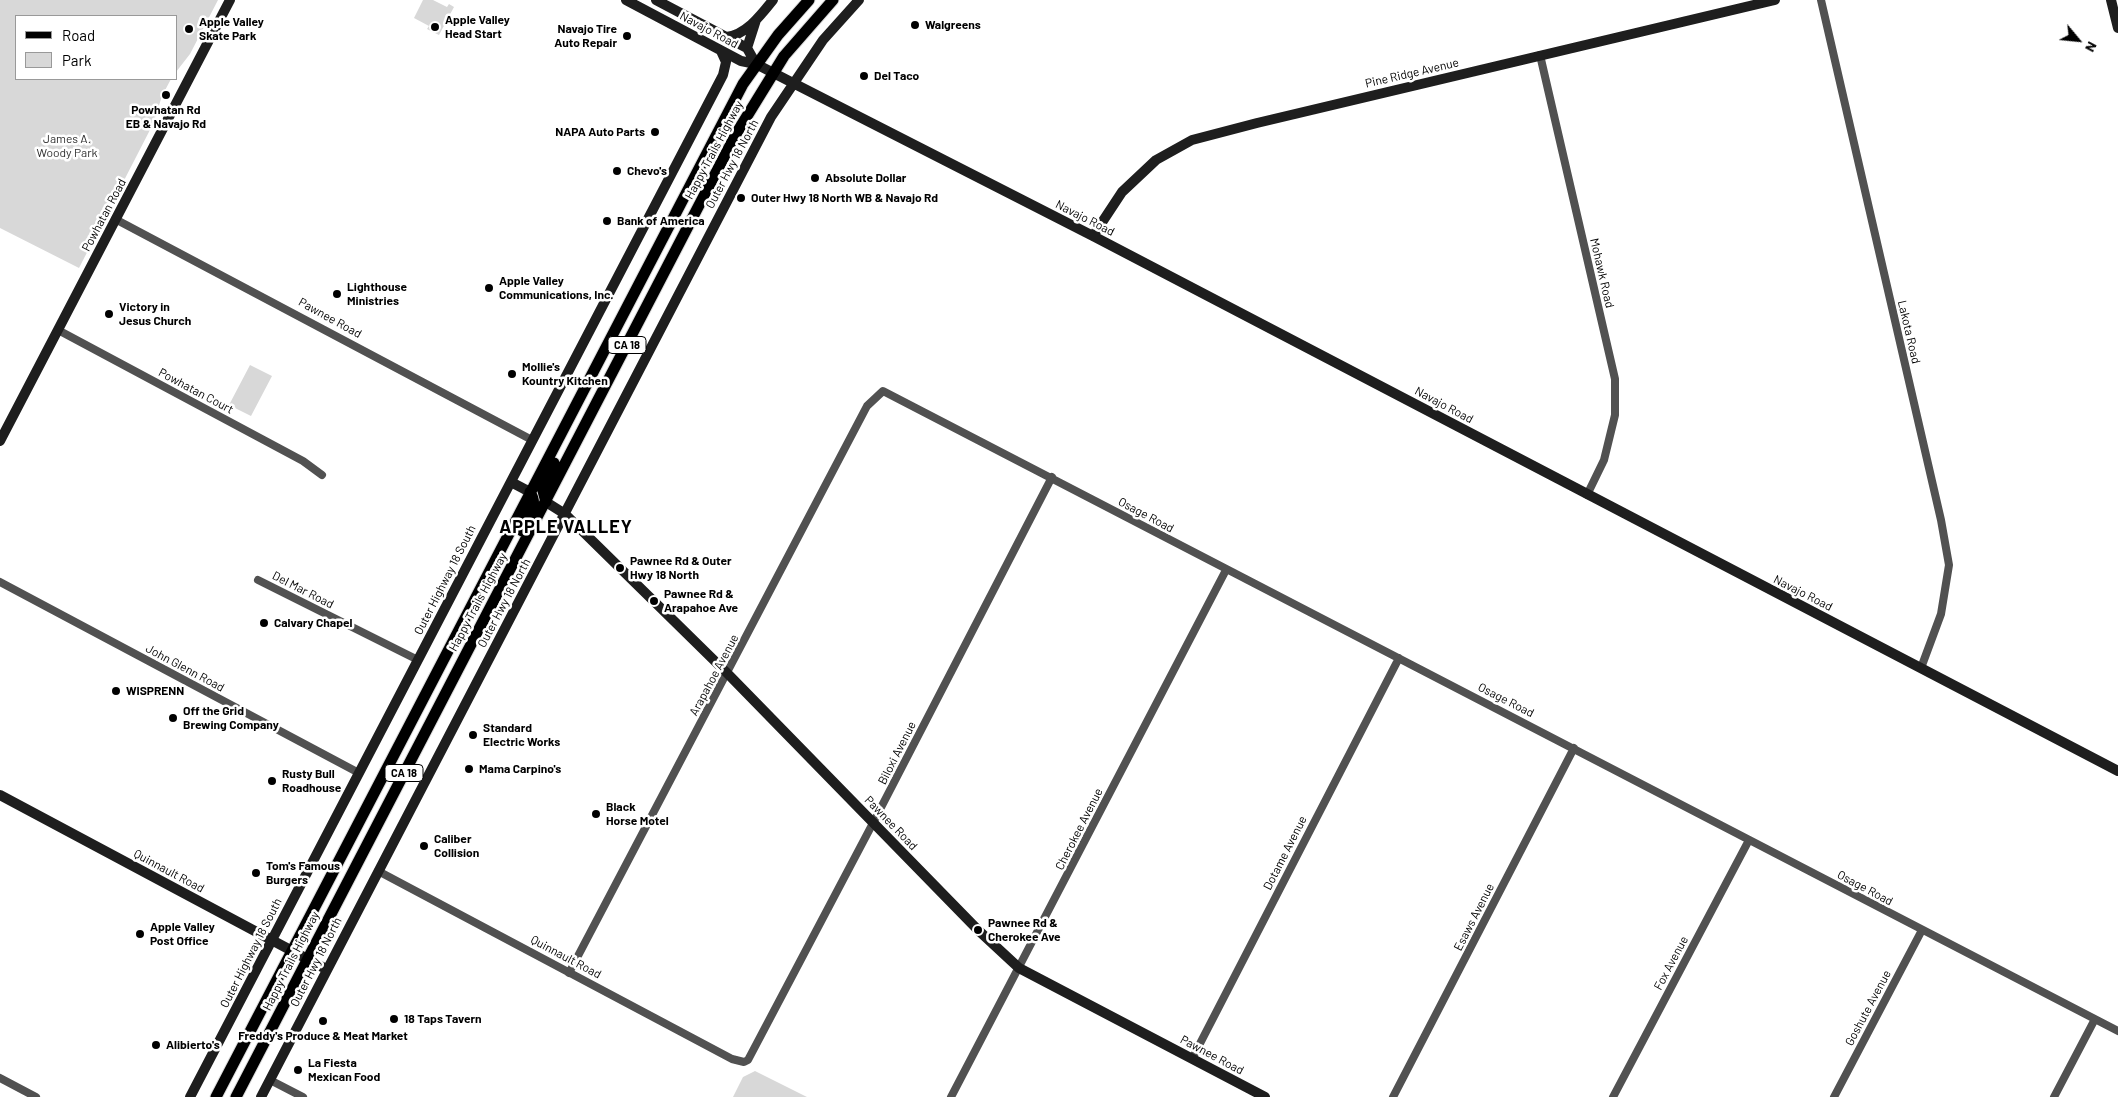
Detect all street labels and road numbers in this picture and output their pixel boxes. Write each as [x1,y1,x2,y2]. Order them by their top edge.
street label: Navajo Road [677,9,741,51]
street label: Pine Ridge Avenue [1364,55,1460,91]
street label: Happy Trails Highway [682,98,746,202]
street label: Outer Hwy 18 North [703,117,761,211]
street label: Powhatan Road [79,176,129,254]
street label: Navajo Road [1053,197,1117,239]
street label: Mohawk Road [1587,237,1617,309]
street label: Pawnee Road [296,295,364,341]
street label: Lakota Road [1895,299,1923,365]
road number: CA 18 [608,336,646,354]
street label: Powhatan Court [156,365,236,417]
street label: Navajo Road [1412,384,1476,426]
street label: Osage Road [1116,494,1176,536]
street label: Outer Highway 18 South [411,523,479,637]
street label: Happy Trails Highway [446,550,510,654]
street label: Outer Hwy 18 North [475,556,533,650]
street label: Del Mar Road [270,568,336,612]
street label: Navajo Road [1771,572,1835,614]
street label: Arapahoe Avenue [686,632,742,718]
street label: John Glenn Road [143,641,227,695]
street label: Osage Road [1476,680,1536,720]
street label: Biloxi Avenue [875,719,919,787]
road number: CA 18 [385,764,423,781]
street label: Cherokee Avenue [1052,786,1106,872]
street label: Pawnee Road [862,793,920,853]
street label: Dotame Avenue [1260,814,1310,892]
street label: Quinnault Road [131,846,207,896]
street label: Osage Road [1835,867,1895,909]
street label: Esaws Avenue [1451,881,1497,953]
street label: Outer Highway 18 South [217,896,285,1010]
street label: Happy Trails Highway [260,909,322,1013]
street label: Outer Hwy 18 North [287,915,345,1009]
street label: Quinnault Road [528,932,604,982]
street label: Fox Avenue [1651,934,1691,992]
street label: Goshute Avenue [1842,968,1894,1048]
street label: Pawnee Road [1178,1032,1246,1078]

